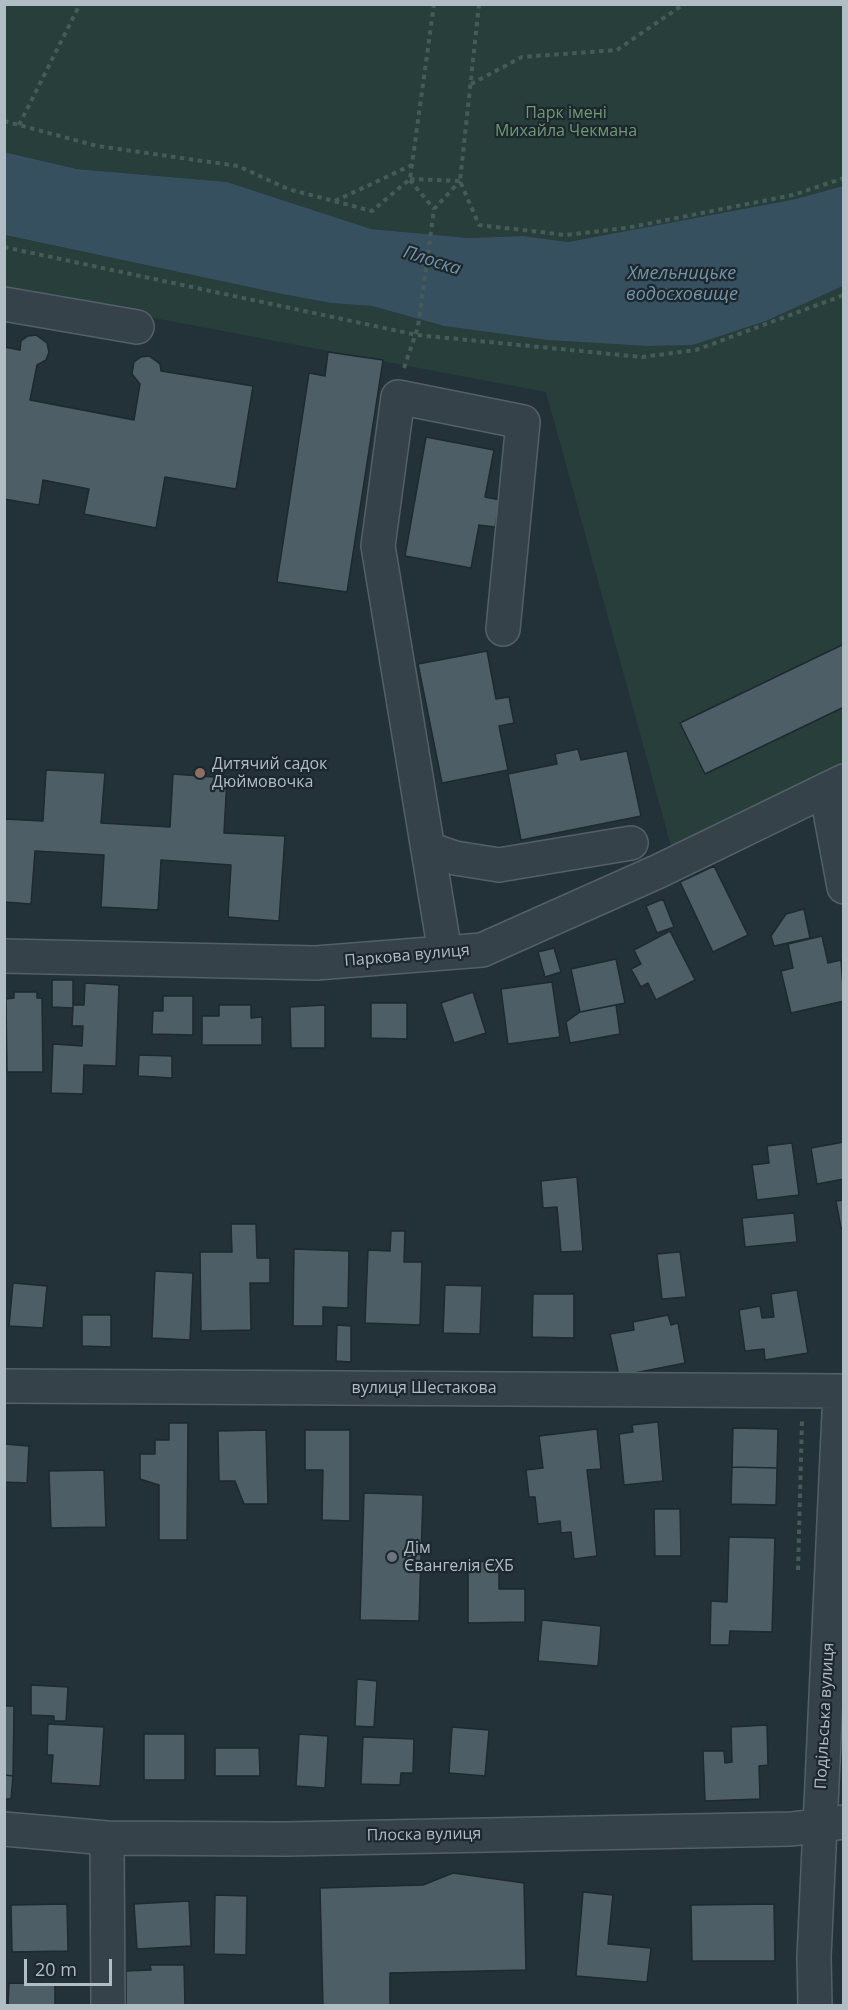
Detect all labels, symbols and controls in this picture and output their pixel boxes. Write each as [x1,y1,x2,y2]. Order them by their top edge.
park label: Парк імені Михайла Чекмана [495,103,637,141]
water label: Плоска [401,242,463,280]
water label: Хмельницьке водосховище [626,263,738,306]
place label: Дитячий садок Дюймовочка [212,754,327,792]
marker: Дитячий садок Дюймовочка [193,766,207,780]
street label: Паркова вулиця [343,941,471,971]
street label: вулиця Шестакова [351,1378,497,1398]
place label: Дім Євангелія ЄХБ [404,1538,514,1576]
marker: Дім Євангелія ЄХБ [385,1550,399,1564]
street label: Подільська вулиця [812,1642,838,1790]
street label: Плоска вулиця [366,1824,482,1846]
scale bar [27,1947,116,1985]
text: 20 m [35,1957,77,1981]

